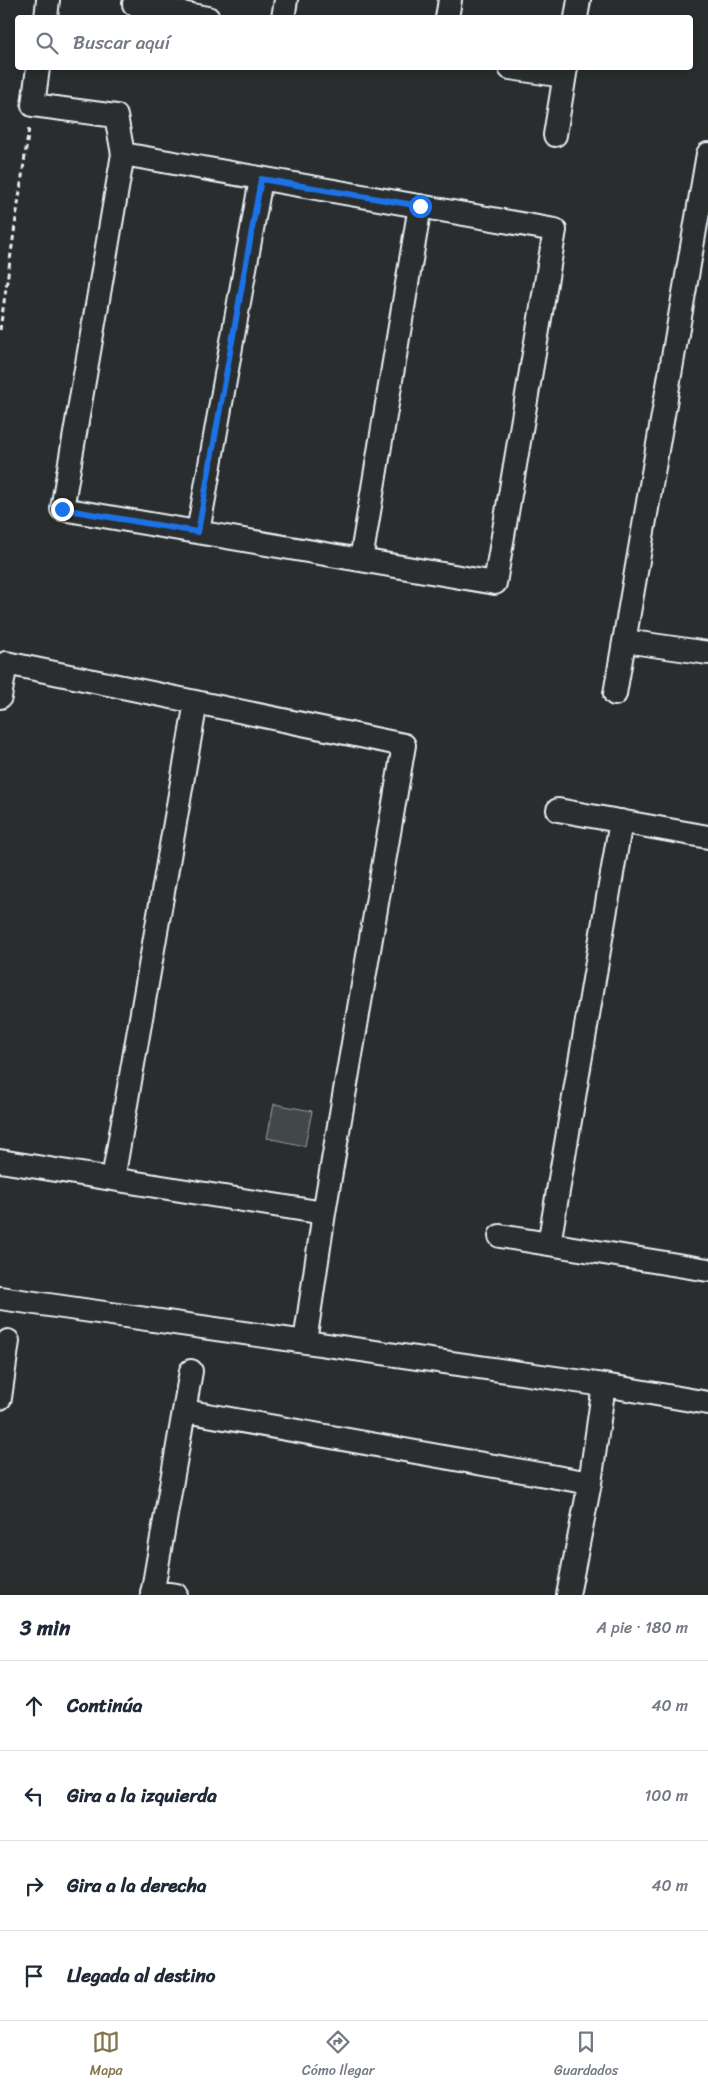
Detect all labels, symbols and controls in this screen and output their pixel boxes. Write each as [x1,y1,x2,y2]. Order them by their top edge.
search box [15,15,693,70]
text: Buscar aquí [73,26,170,59]
icon: search [33,29,61,57]
route start [409,195,432,218]
route end [51,498,74,521]
text: 3 min [20,1609,70,1647]
text: A pie · 180 m [597,1613,688,1642]
text: Continúa [67,1689,142,1722]
text: 40 m [651,1691,688,1720]
icon: ahead [20,1692,48,1720]
text: Gira a la izquierda [67,1779,217,1812]
text: 100 m [644,1781,688,1810]
icon: left [20,1782,48,1810]
text: Gira a la derecha [67,1869,206,1902]
text: 40 m [651,1871,688,1900]
icon: right [20,1872,48,1900]
text: Llegada al destino [67,1959,216,1992]
icon: arrive [20,1962,48,1990]
tab: Mapa [90,2028,123,2083]
tab: Cómo llegar [302,2028,374,2083]
tab: Guardados [554,2028,618,2083]

